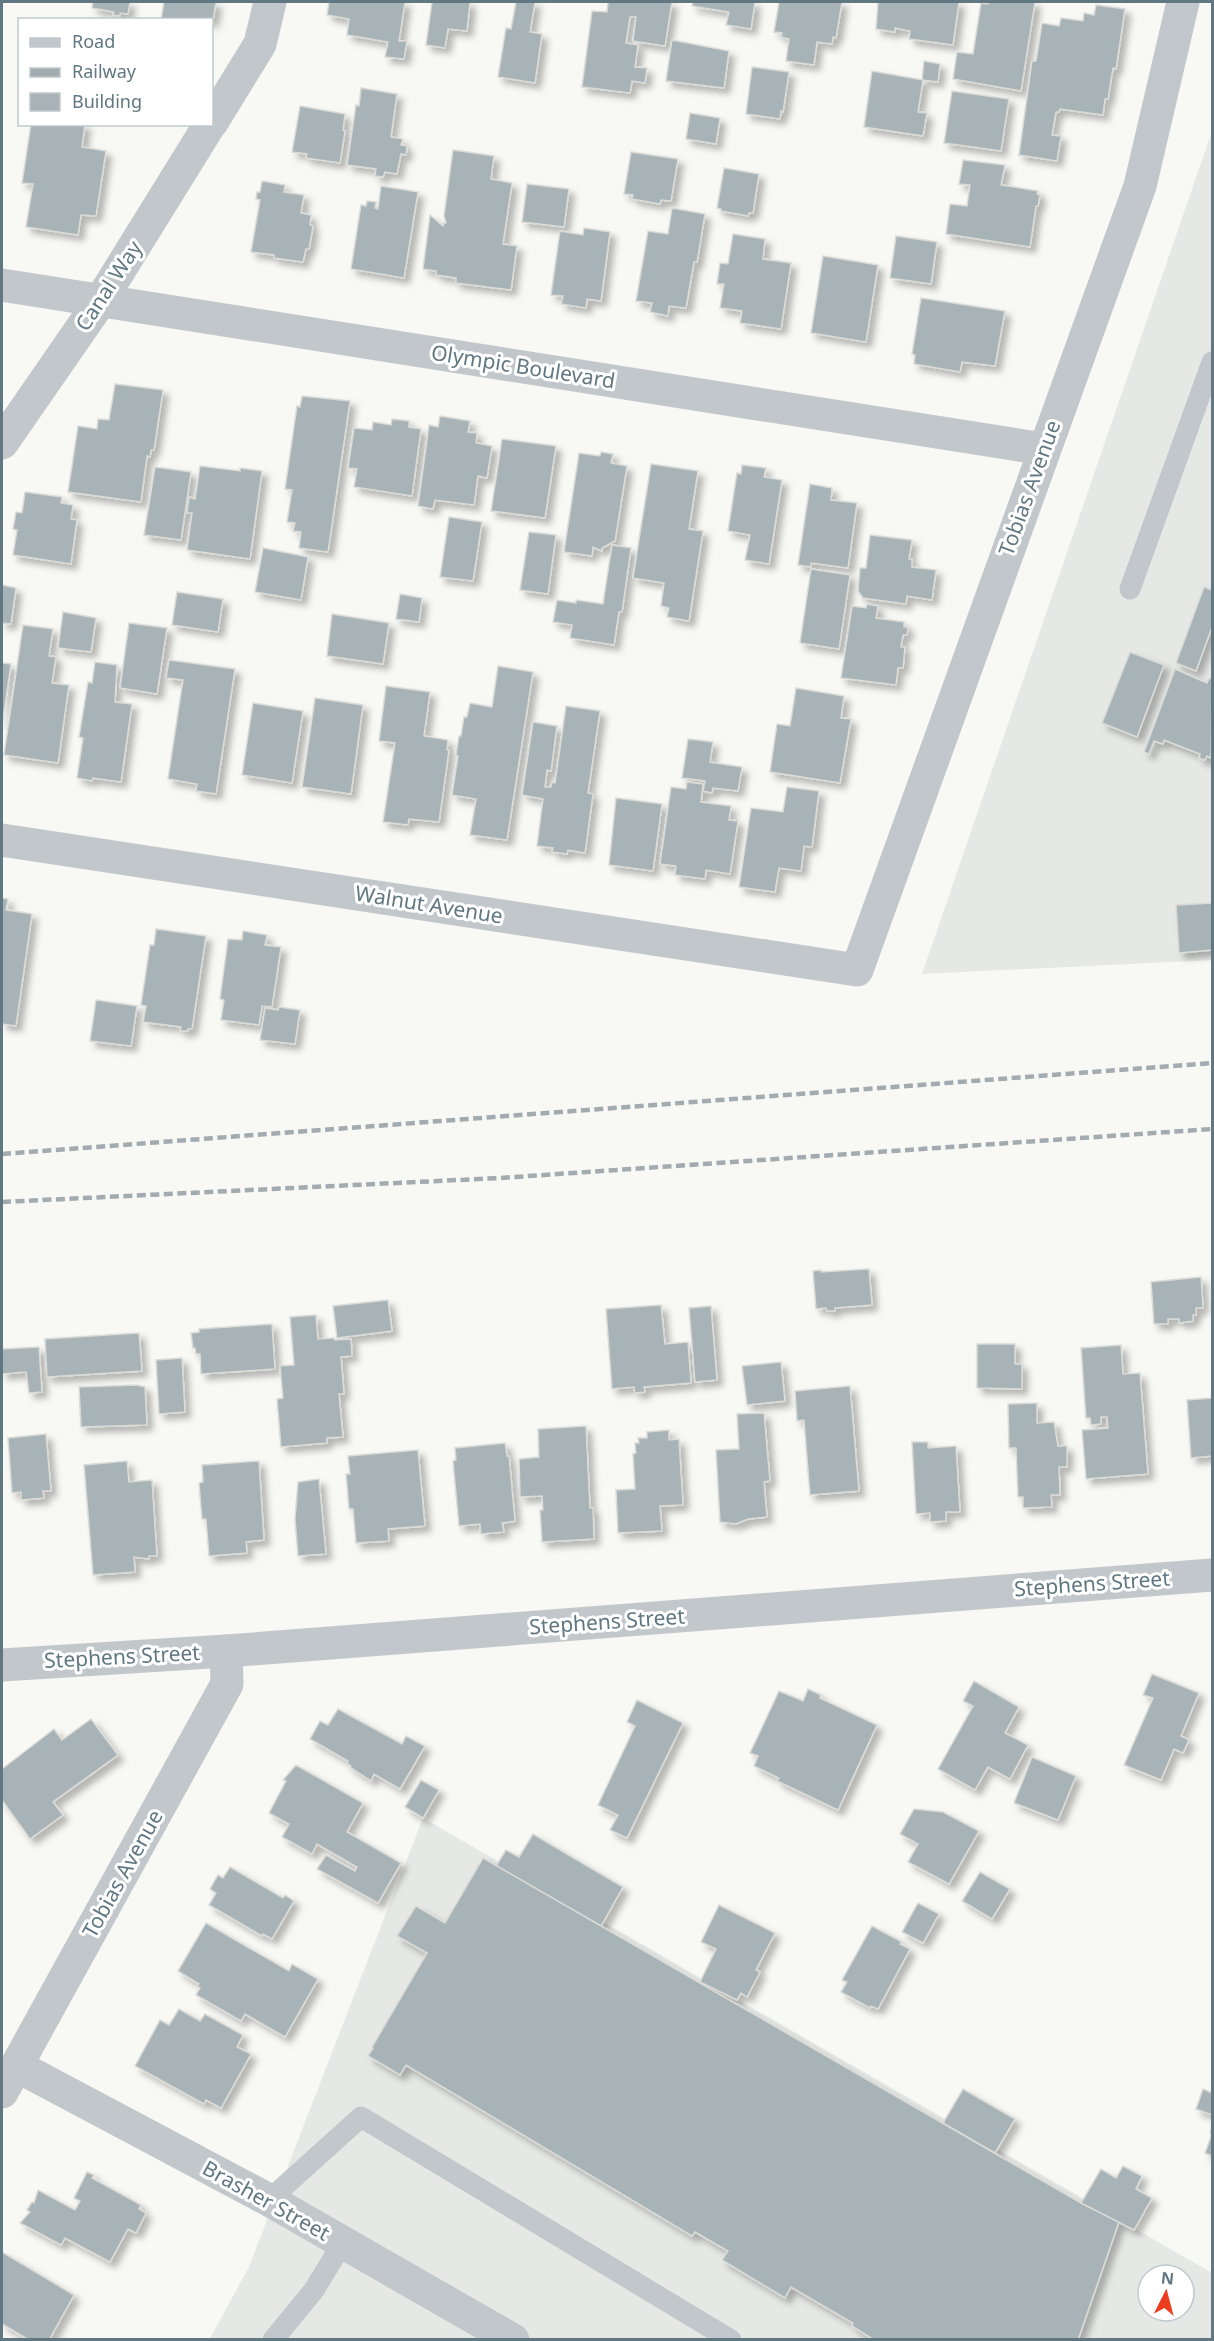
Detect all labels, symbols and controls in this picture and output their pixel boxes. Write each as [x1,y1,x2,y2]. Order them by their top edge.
legend [18,18,213,126]
text: Road [72,29,115,53]
text: Railway [72,59,137,83]
text: Building [72,89,142,113]
street label: Canal Way [69,235,148,336]
street label: Olympic Boulevard [429,338,617,394]
street label: Tobias Avenue [992,416,1067,559]
street label: Walnut Avenue [353,879,505,929]
street label: Stephens Street [1013,1564,1171,1602]
street label: Stephens Street [528,1602,686,1640]
street label: Stephens Street [43,1638,201,1674]
street label: Tobias Avenue [75,1805,169,1943]
street label: Brasher Street [198,2154,335,2247]
north arrow [1136,2263,1196,2323]
text: N [1160,2266,1175,2290]

